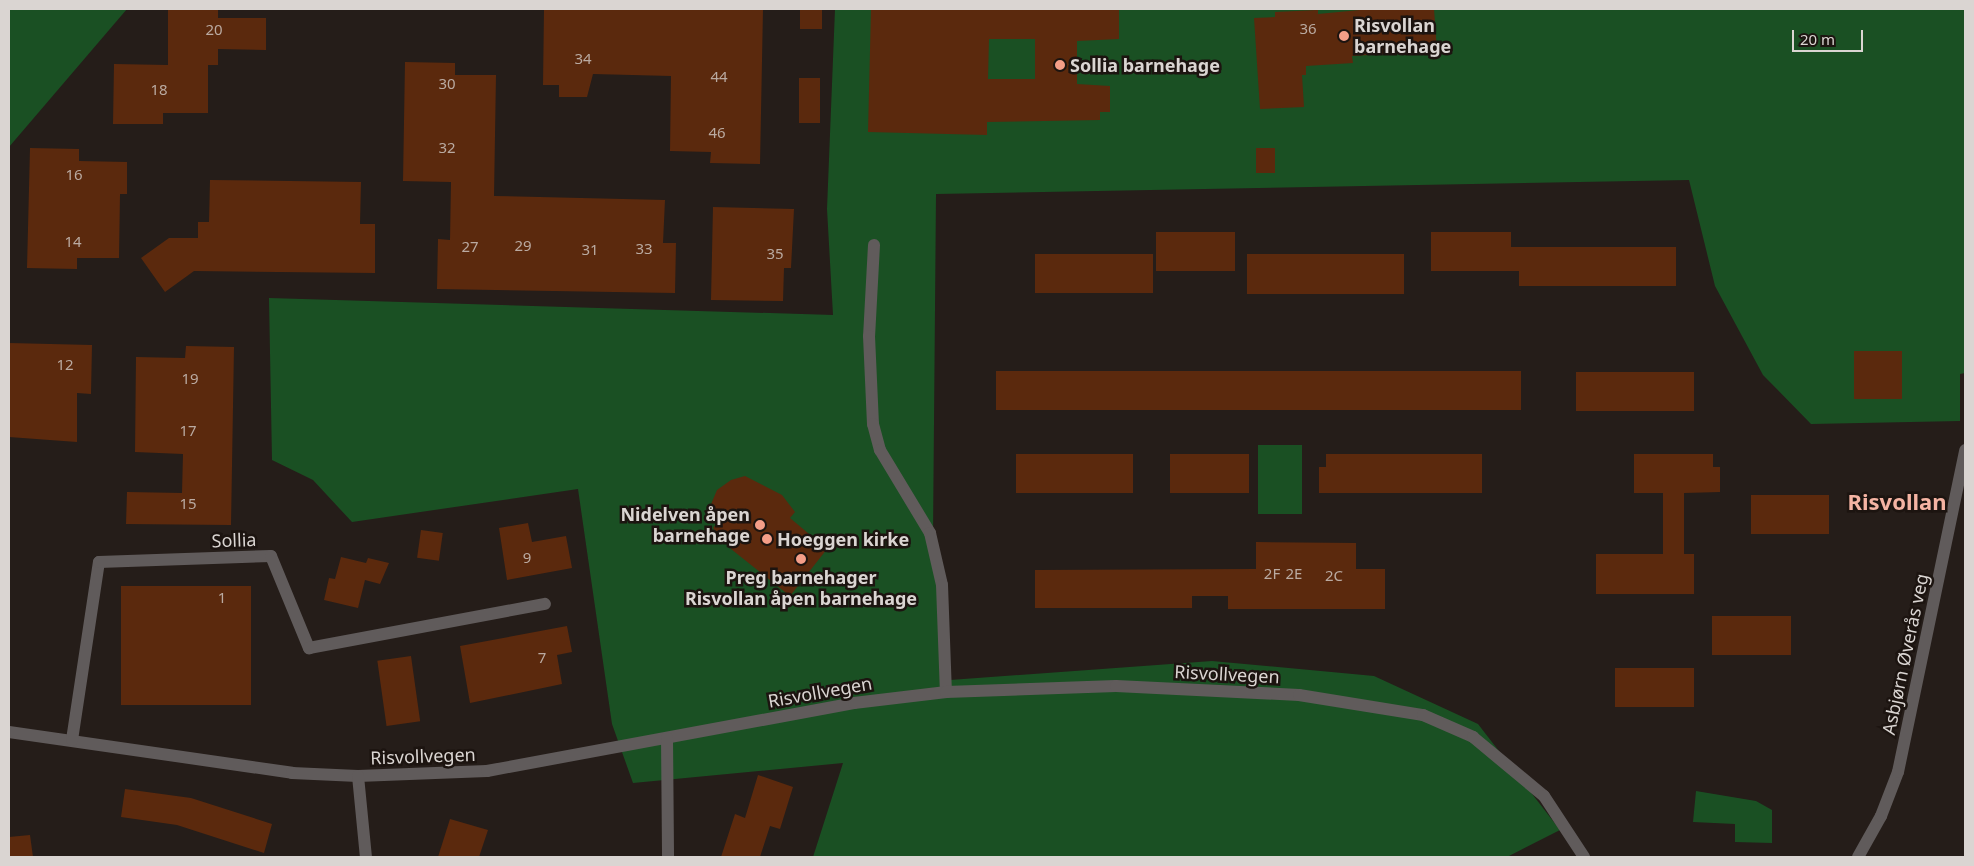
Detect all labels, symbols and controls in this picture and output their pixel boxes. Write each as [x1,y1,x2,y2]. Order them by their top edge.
place label: Risvollan barnehage [1354,15,1451,58]
house number: 36 [1299,20,1317,38]
scale bar [1794,20,1865,52]
house number: 20 [205,21,223,39]
text: 20 m [1800,29,1835,49]
marker: Risvollan barnehage [1338,30,1350,42]
house number: 34 [574,50,592,68]
place label: Sollia barnehage [1070,54,1220,76]
marker: Sollia barnehage [1054,59,1066,71]
house number: 44 [710,68,728,86]
house number: 30 [438,75,456,93]
house number: 18 [150,81,168,99]
house number: 46 [708,124,726,142]
house number: 32 [438,139,456,157]
house number: 16 [65,166,83,184]
house number: 14 [64,233,82,251]
house number: 29 [514,237,532,255]
house number: 27 [461,238,479,256]
house number: 33 [635,240,653,258]
house number: 31 [581,241,599,259]
house number: 35 [766,245,784,263]
house number: 12 [56,356,74,374]
house number: 19 [181,370,199,388]
house number: 17 [179,422,197,440]
district label: Risvollan [1848,489,1946,515]
house number: 15 [179,495,197,513]
place label: Nidelven åpen barnehage [620,504,750,546]
marker: Nidelven åpen barnehage [754,519,766,531]
street label: Sollia [211,528,257,552]
place label: Hoeggen kirke [777,528,909,550]
marker: Hoeggen kirke [761,533,773,545]
house number: 9 [523,549,531,567]
marker: Preg barnehager Risvollan åpen barnehage [795,553,807,565]
house number: 2F [1264,565,1280,583]
house number: 2E [1286,565,1302,583]
place label: Preg barnehager Risvollan åpen barnehage [685,567,917,610]
house number: 2C [1325,567,1343,585]
street label: Asbjørn Øverås veg [1877,571,1933,737]
house number: 1 [218,589,226,607]
house number: 7 [538,649,546,667]
street label: Risvollvegen [1174,660,1280,688]
street label: Risvollvegen [766,672,874,712]
street label: Risvollvegen [370,743,476,769]

